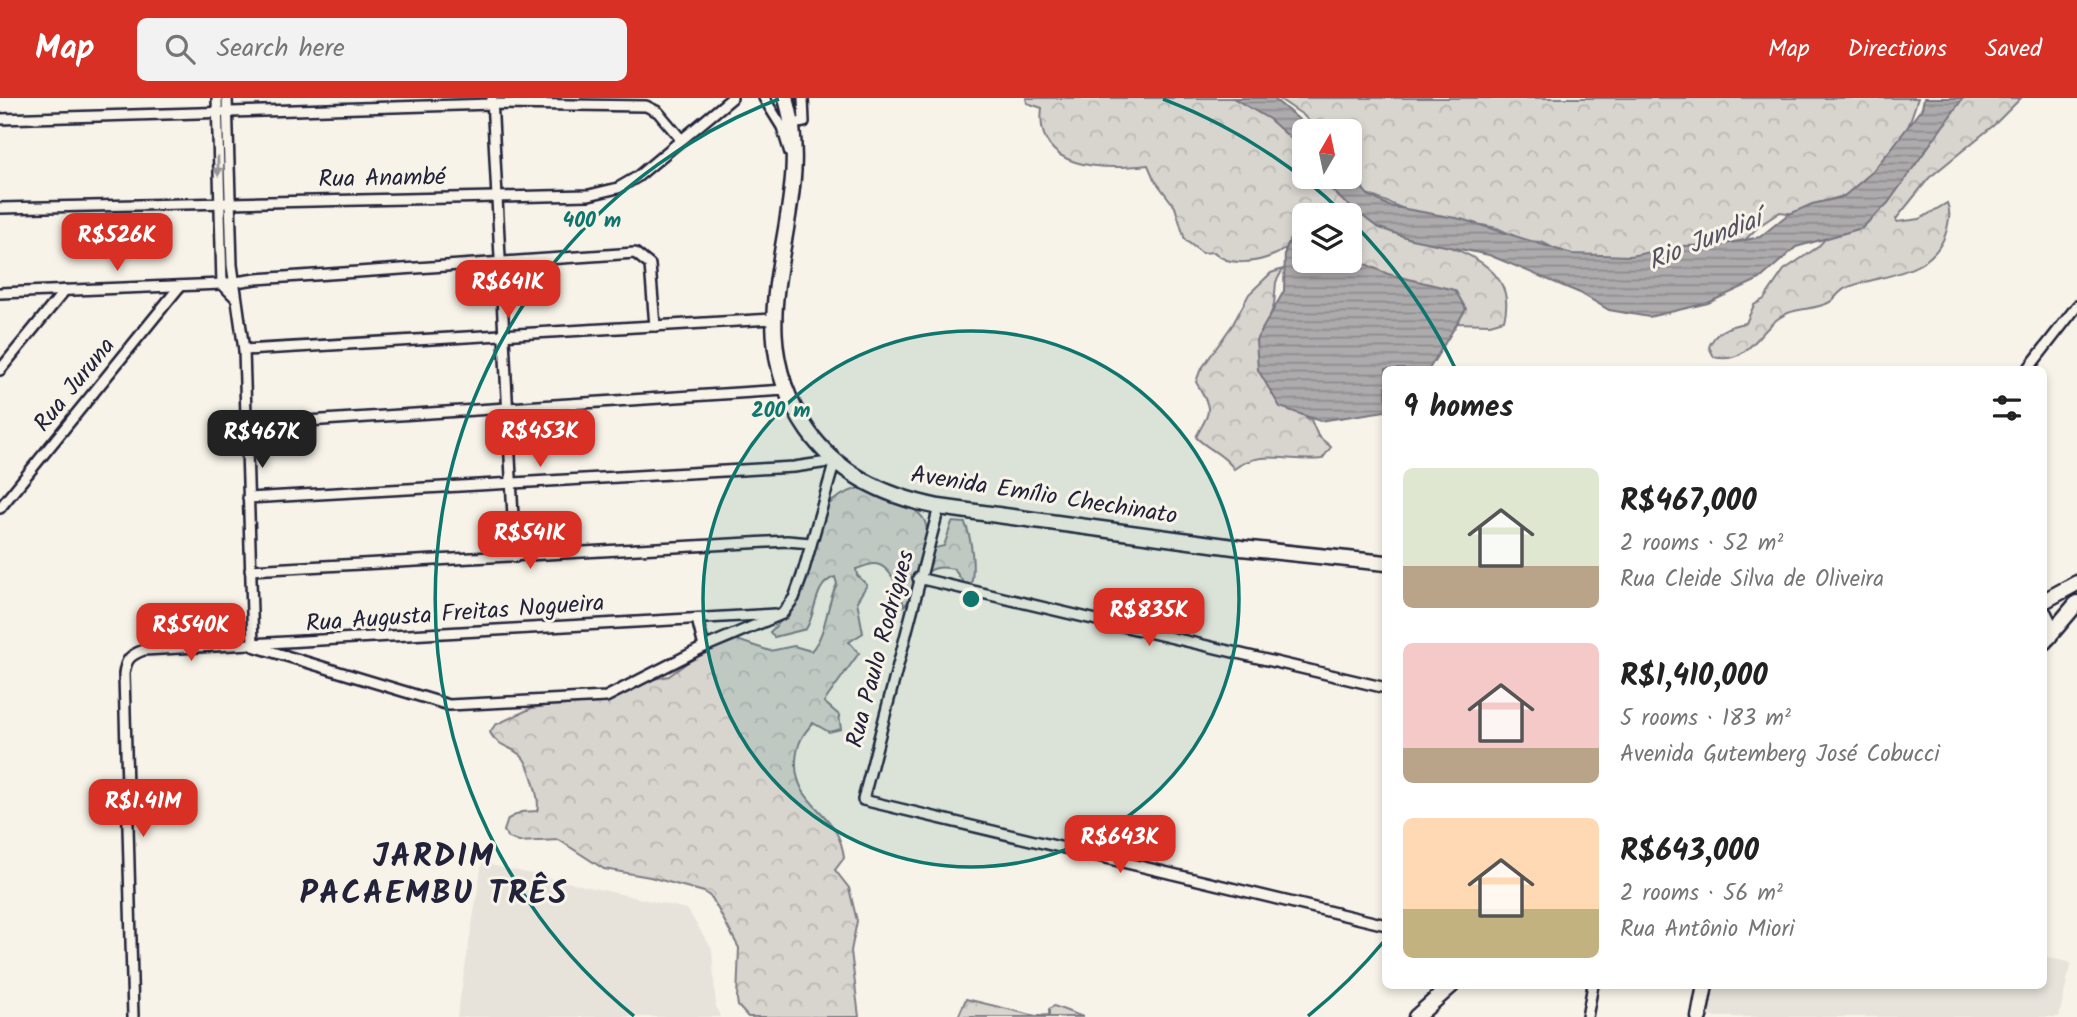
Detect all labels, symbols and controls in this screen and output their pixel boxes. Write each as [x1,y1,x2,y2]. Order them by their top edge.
search box [137,18,627,81]
text: Map [35,23,95,76]
text: Search here [217,28,345,70]
icon: search [161,30,199,68]
text: Map [1768,30,1810,69]
text: Directions [1848,30,1947,69]
text: Saved [1985,30,2042,69]
north arrow [1292,119,1362,189]
map controls [1292,119,1362,273]
one-way arrow [212,155,224,177]
street label: Rua Anambé [318,158,447,200]
water label: Rio Jundiaí [1642,196,1777,283]
button: layers [1292,203,1362,273]
text: 400 m [563,205,621,238]
pin: R$526K [60,214,174,273]
text: R$526K [78,218,156,254]
pin: R$641K [451,260,565,320]
text: R$641K [471,265,545,301]
street label: Rua Juruna [24,329,126,441]
text: 9 homes [1403,384,1514,432]
icon: filters [1988,389,2026,427]
text: 200 m [751,395,811,428]
pin: R$467K [205,410,319,470]
pin: R$453K [483,410,597,469]
text: R$453K [501,414,579,450]
text: R$467K [223,415,301,451]
street label: Avenida Emílio Chechinato [908,456,1180,536]
text: R$467,000 [1620,478,1757,526]
icon: home [1459,496,1543,580]
pin: R$541K [473,512,587,571]
text: R$541K [494,516,566,552]
text: 2 rooms · 52 m² [1620,526,1783,562]
street label: Rua Paulo Rodrigues [836,546,926,752]
text: Rua Cleide Silva de Oliveira [1620,562,1884,598]
street label: Rua Augusta Freitas Nogueira [304,584,606,644]
centre of rings [959,587,983,611]
pin: R$835K [1092,588,1206,648]
text: R$835K [1109,593,1189,629]
pin: R$540K [134,603,248,663]
text: R$540K [152,608,230,644]
text: R$1,410,000 [1620,653,1768,701]
icon: home [1459,671,1543,755]
text: 5 rooms · 183 m² [1620,701,1791,737]
text: Avenida Gutemberg José Cobucci [1620,737,1940,773]
pin: R$1.41M [78,780,208,839]
text: R$1.41M [105,784,181,820]
pin: R$643K [1063,816,1177,875]
text: R$643K [1081,820,1159,856]
text: R$643,000 [1620,828,1759,876]
district label: JARDIM PACAEMBU TRÊS [300,832,568,920]
icon: home [1459,846,1543,930]
text: 2 rooms · 56 m² [1620,876,1783,912]
text: Rua Antônio Miori [1620,912,1795,948]

